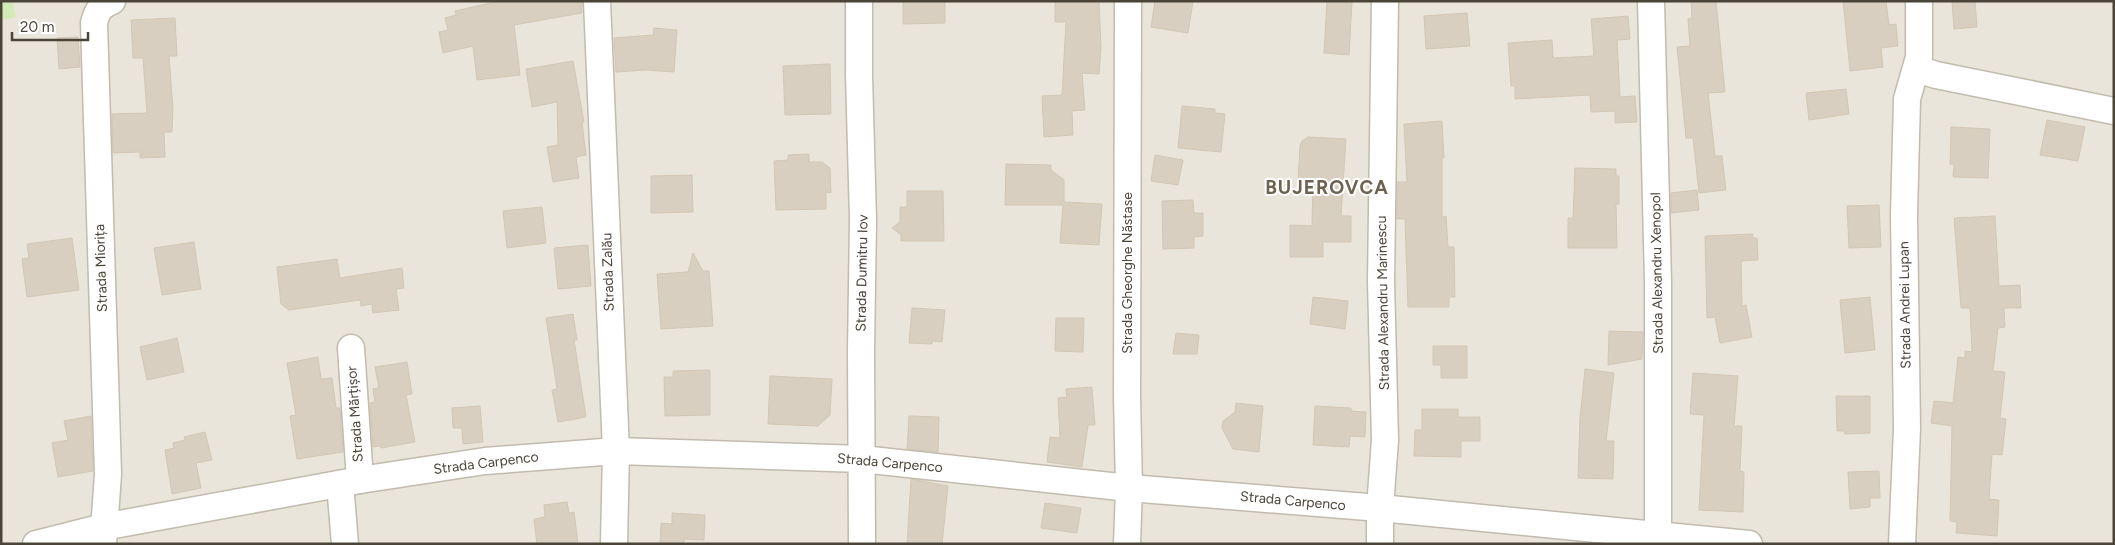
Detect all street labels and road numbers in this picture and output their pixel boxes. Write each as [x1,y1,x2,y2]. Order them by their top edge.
street label: Strada Gheorghe Năstase [1119,192,1136,354]
street label: Strada Alexandru Xenopol [1647,192,1667,354]
street label: Strada Dumitru Iov [852,213,872,332]
street label: Strada Alexandru Marinescu [1373,215,1393,391]
street label: Strada Miorița [91,224,111,312]
street label: Strada Zalău [598,232,618,312]
street label: Strada Andrei Lupan [1895,241,1915,369]
street label: Strada Mărțișor [343,365,367,463]
street label: Strada Carpenco [432,448,540,478]
street label: Strada Carpenco [836,450,944,476]
street label: Strada Carpenco [1239,488,1347,514]

